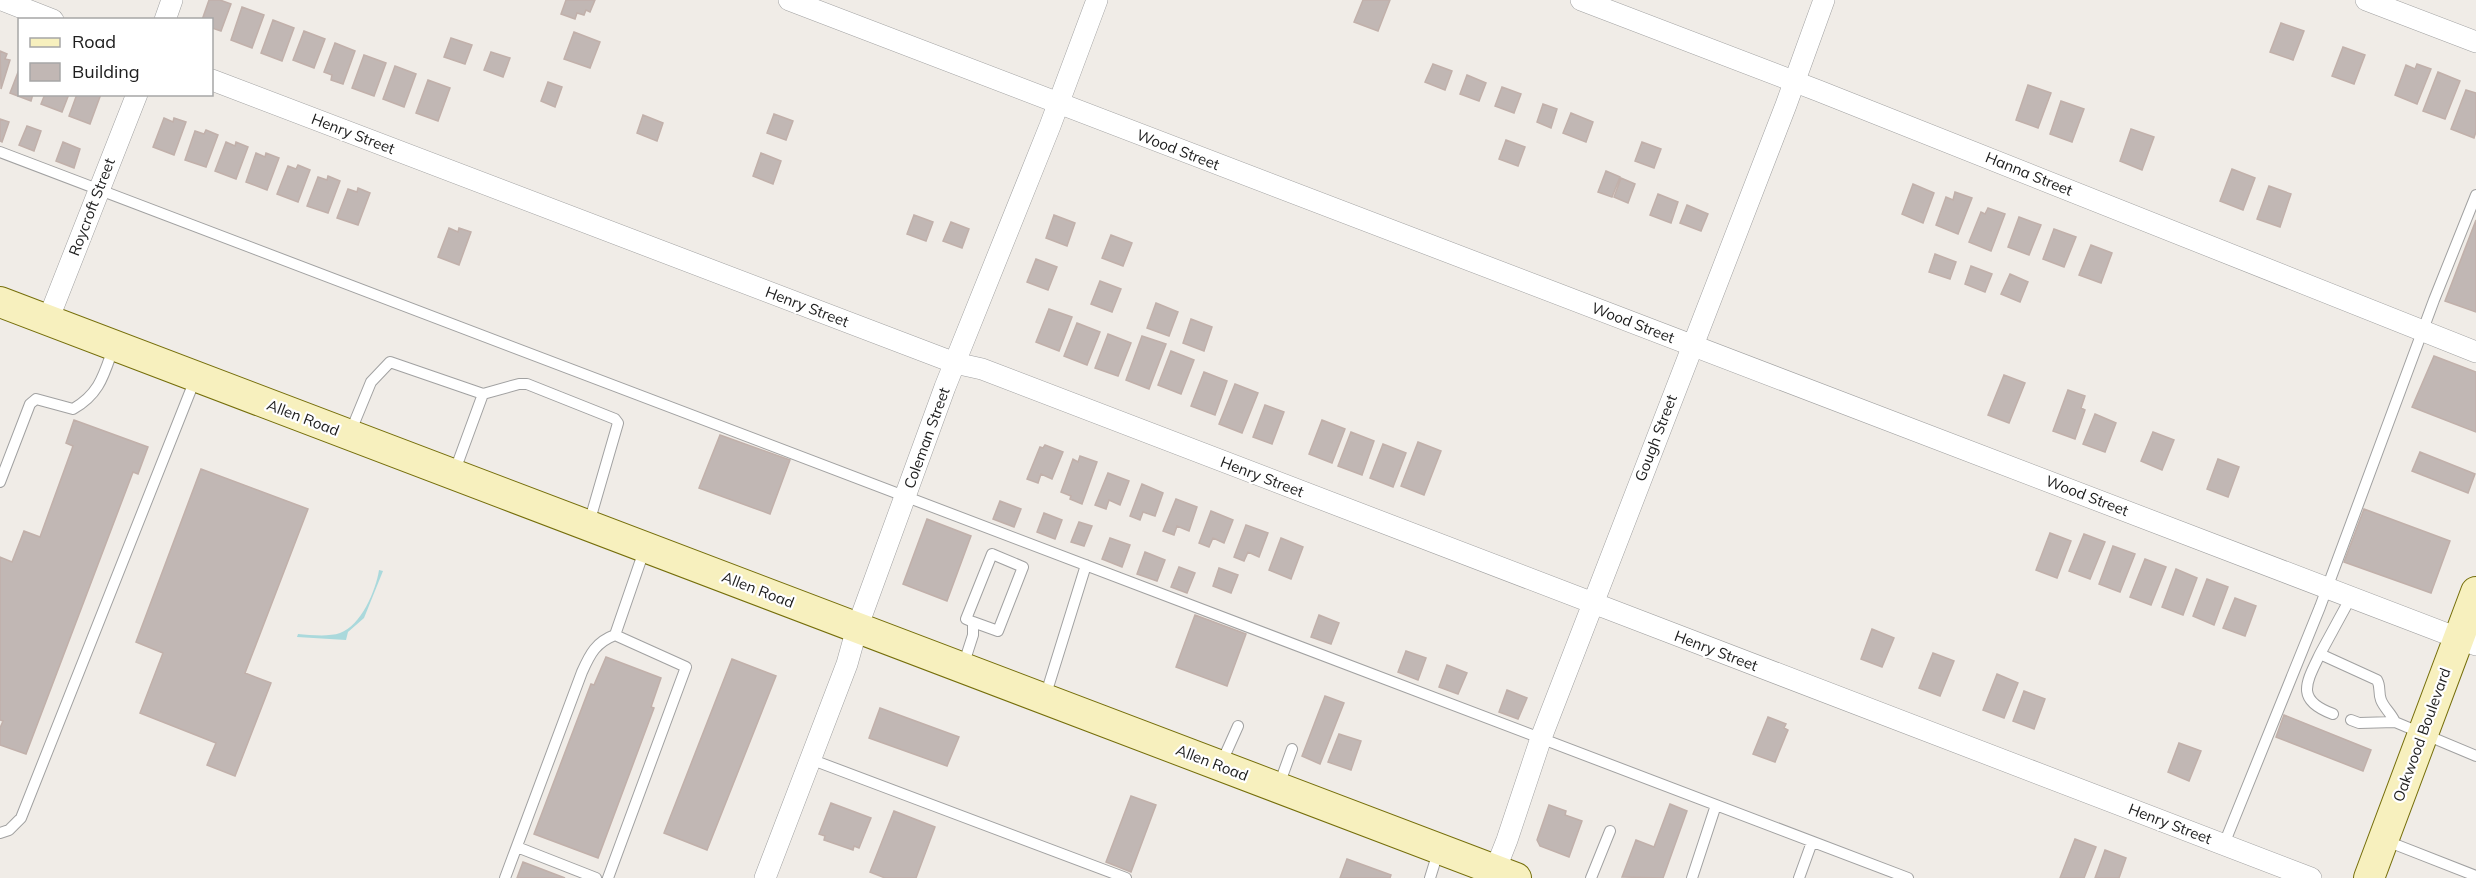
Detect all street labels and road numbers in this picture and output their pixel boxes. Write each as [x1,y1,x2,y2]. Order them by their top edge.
street label: Henry Street [309,109,398,158]
street label: Wood Street [1134,125,1222,174]
street label: Hanna Street [1983,147,2076,200]
street label: Roycroft Street [64,155,119,258]
street label: Henry Street [763,282,852,331]
street label: Wood Street [1589,298,1677,347]
street label: Coleman Street [899,385,954,491]
street label: Gough Street [1630,392,1681,484]
street label: Allen Road [264,395,342,440]
street label: Henry Street [1218,452,1307,501]
street label: Wood Street [2043,471,2131,520]
street label: Allen Road [719,567,797,612]
street label: Henry Street [1672,626,1761,675]
street label: Oakwood Boulevard [2388,665,2455,804]
street label: Allen Road [1173,740,1251,785]
street label: Henry Street [2126,799,2215,848]

